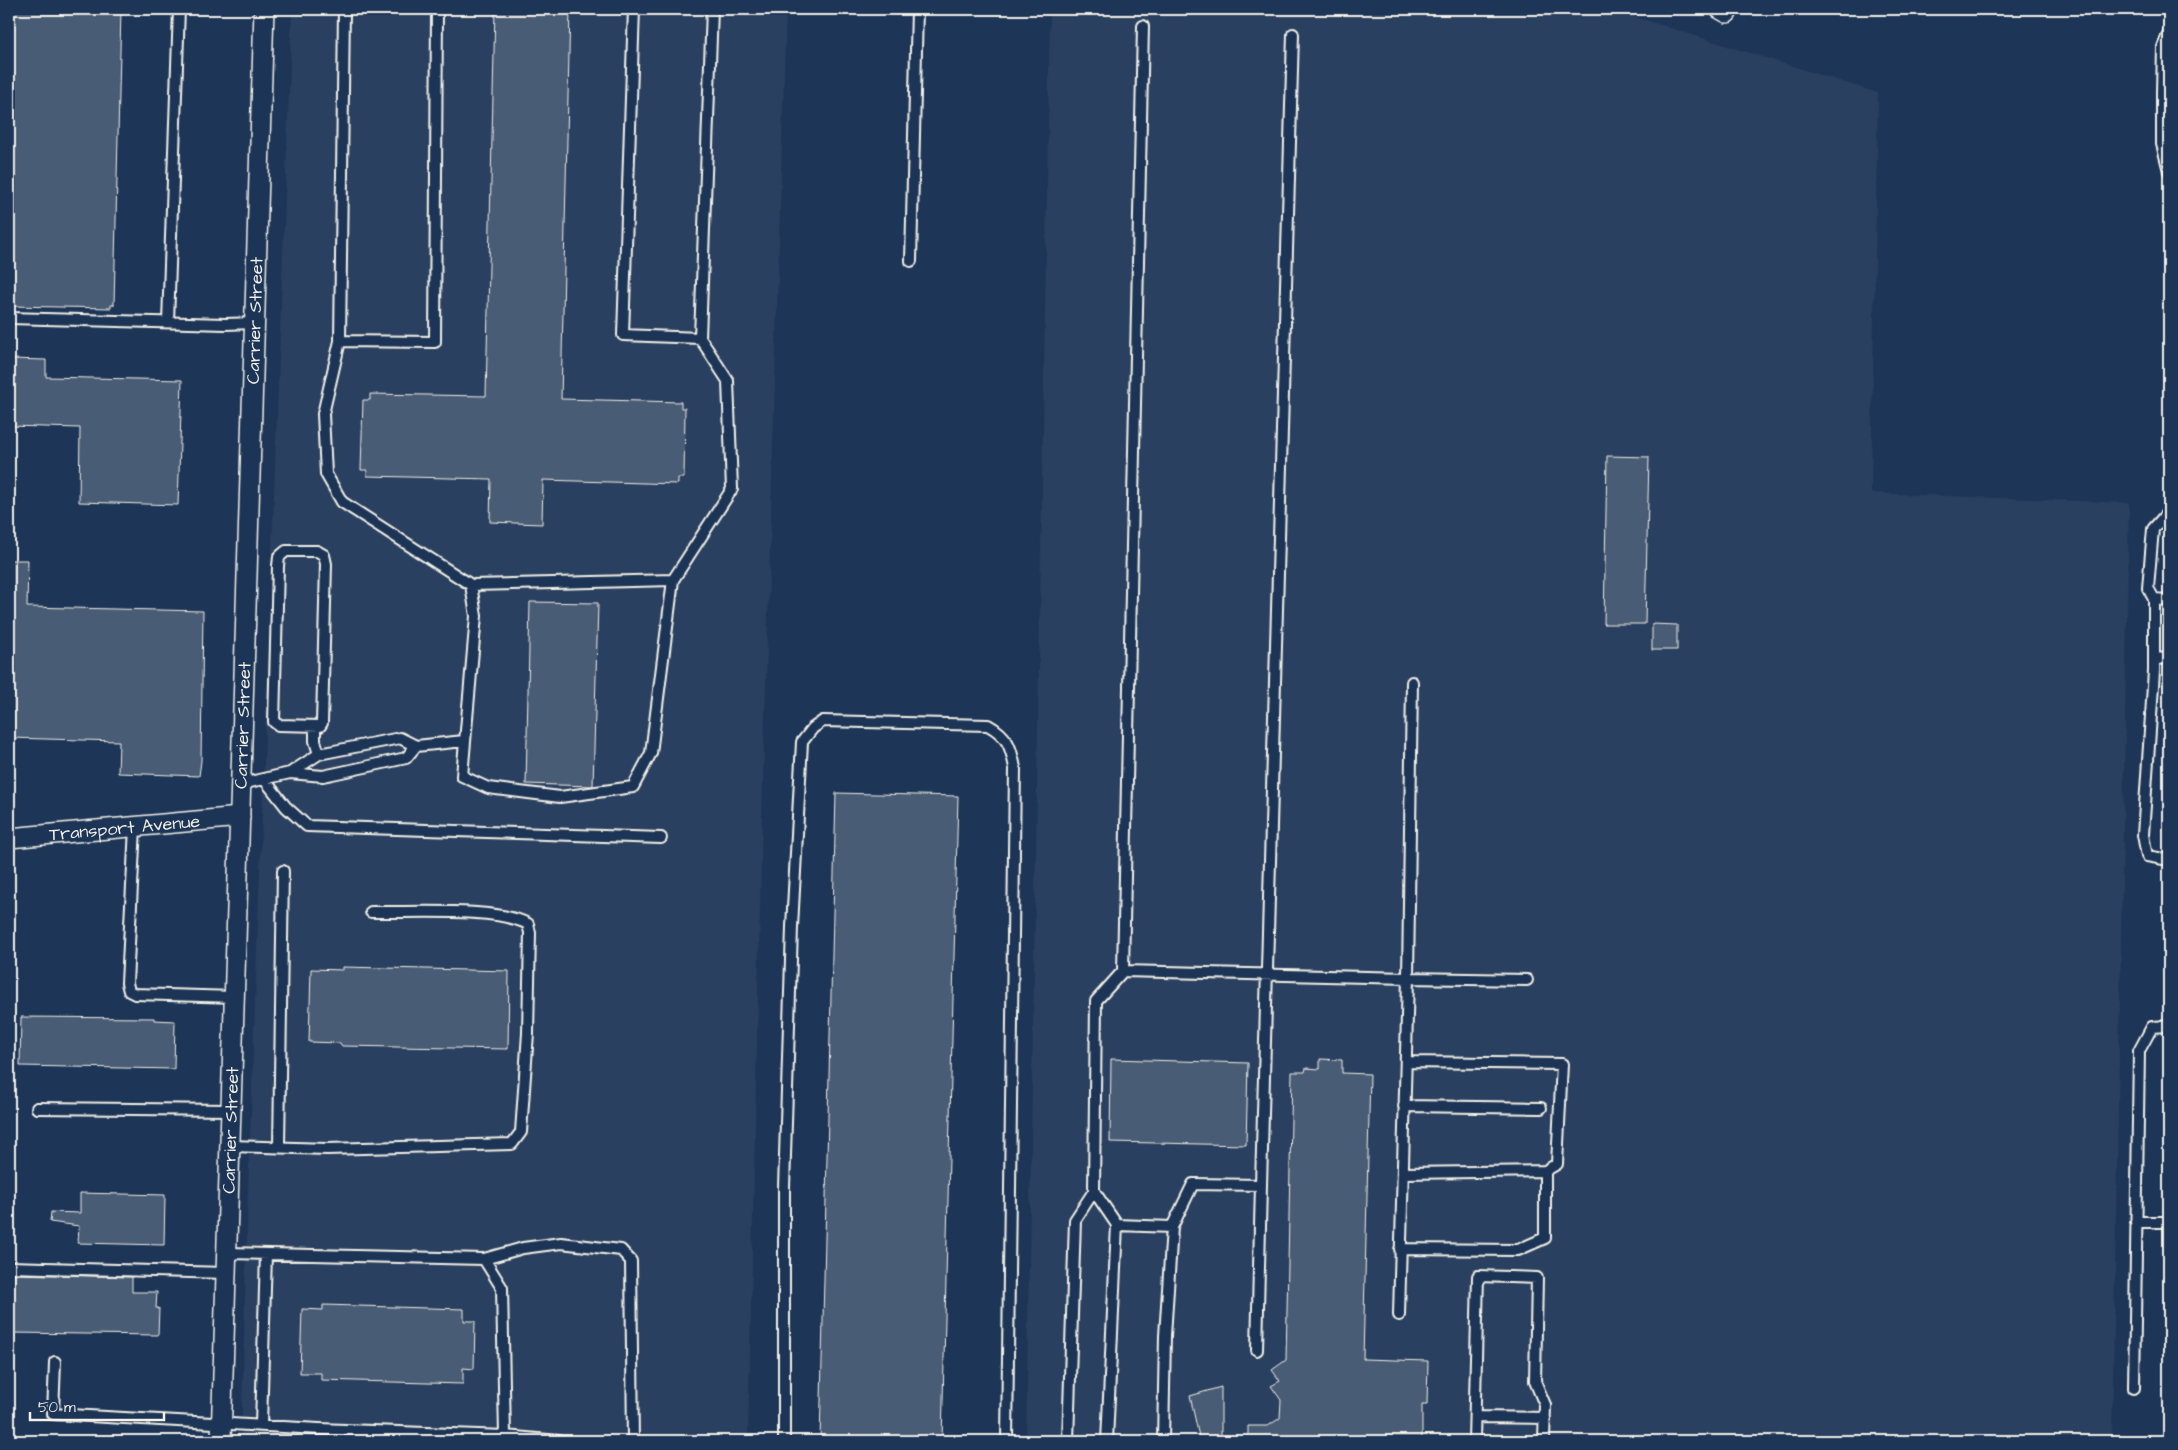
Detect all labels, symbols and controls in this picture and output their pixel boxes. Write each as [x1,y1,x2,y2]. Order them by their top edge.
street label: Carrier Street [240,256,269,384]
street label: Carrier Street [228,661,257,789]
street label: Transport Avenue [48,808,201,847]
street label: Carrier Street [216,1066,245,1194]
scale bar [30,1390,164,1422]
text: 50 m [38,1397,76,1418]

